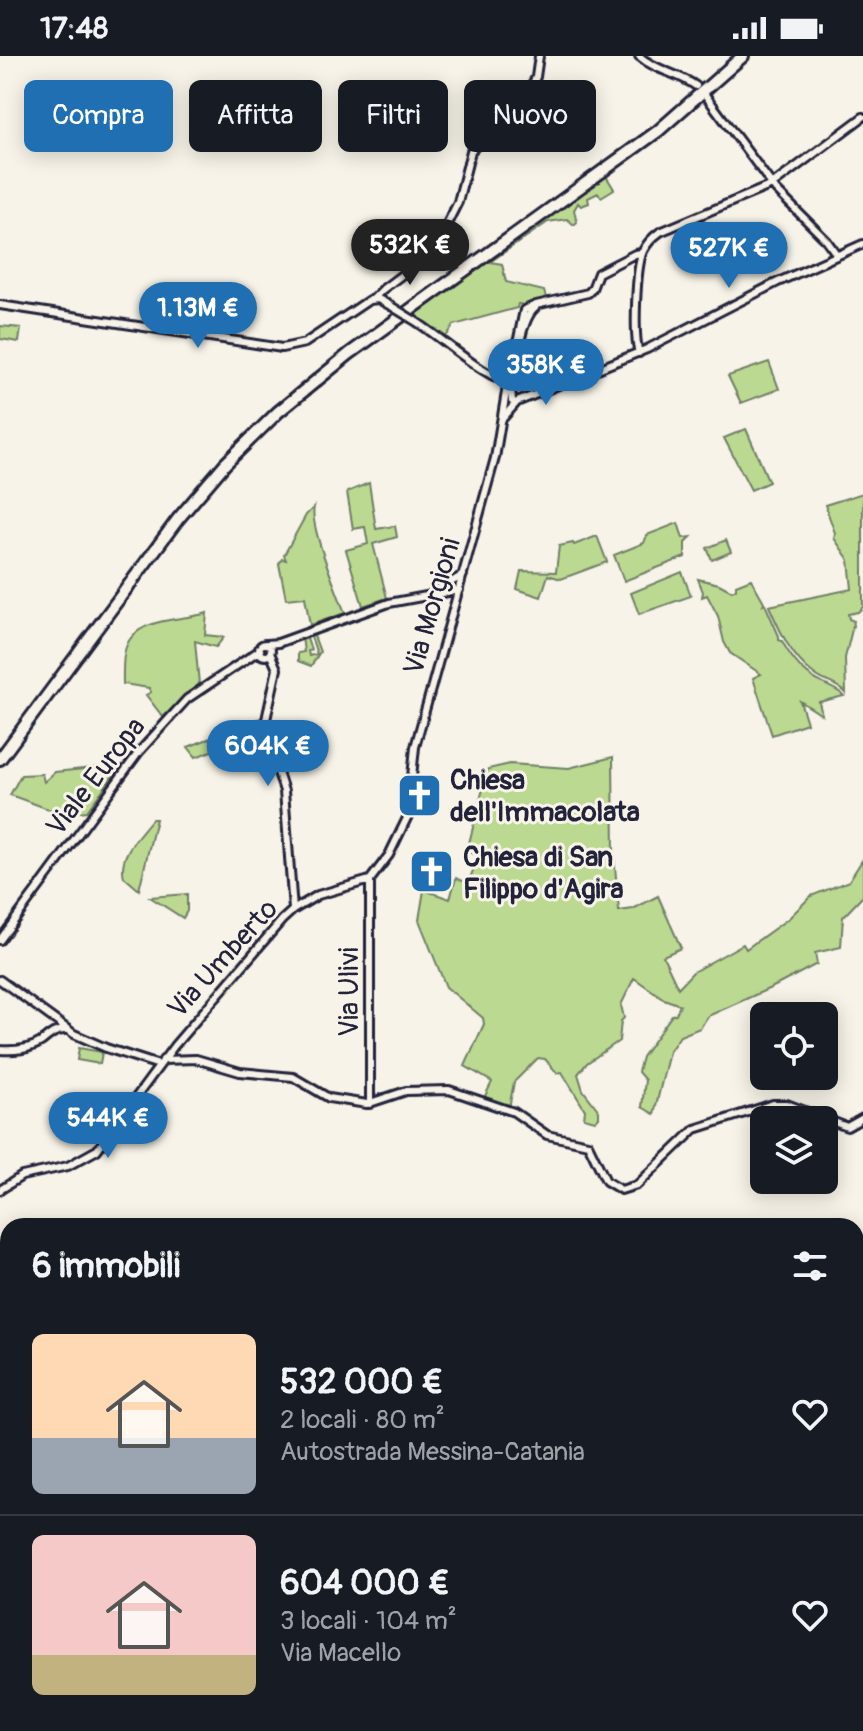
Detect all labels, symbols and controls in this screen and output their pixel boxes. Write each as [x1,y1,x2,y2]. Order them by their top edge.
text: 17:48 [40,10,108,47]
chip: Compra [24,80,173,152]
chip: Affitta [189,80,322,152]
chip: Filtri [338,80,448,152]
chip: Nuovo [464,80,596,152]
pin: 532K € [345,219,475,287]
pin: 527K € [664,222,794,290]
text: 532K € [369,229,451,261]
text: 527K € [689,232,769,264]
pin: 1.13M € [124,282,272,350]
text: 1.13M € [157,292,239,324]
pin: 358K € [481,339,611,407]
text: 358K € [506,349,586,381]
street label: Via Morgioni [396,534,469,679]
street label: Viale Europa [39,711,153,843]
pin: 604K € [203,720,333,788]
text: 604K € [225,730,311,762]
place label: Chiesa dell'Immacolata [450,763,640,830]
church icon: Chiesa dell'Immacolata [395,771,443,819]
place label: Chiesa di San Filippo d'Agira [463,840,624,907]
church icon: Chiesa di San Filippo d'Agira [408,848,456,896]
street label: Via Umberto [161,892,286,1026]
street label: Via Ulivi [332,947,367,1037]
map controls [750,1002,838,1194]
button: locate [750,1002,838,1090]
pin: 544K € [43,1092,173,1160]
text: 544K € [67,1102,149,1134]
button: layers [750,1106,838,1194]
icon: filters [788,1244,832,1288]
text: 6 immobili [32,1245,180,1288]
text: 532 000 € [280,1361,443,1404]
icon: home [96,1366,192,1462]
icon: heart [788,1392,832,1436]
text: 2 locali · 80 m² [280,1404,445,1436]
text: Autostrada Messina-Catania [280,1436,585,1468]
text: 604 000 € [280,1562,450,1605]
icon: home [96,1567,192,1663]
icon: heart [788,1593,832,1637]
text: 3 locali · 104 m² [280,1605,457,1637]
text: Via Macello [280,1637,401,1669]

